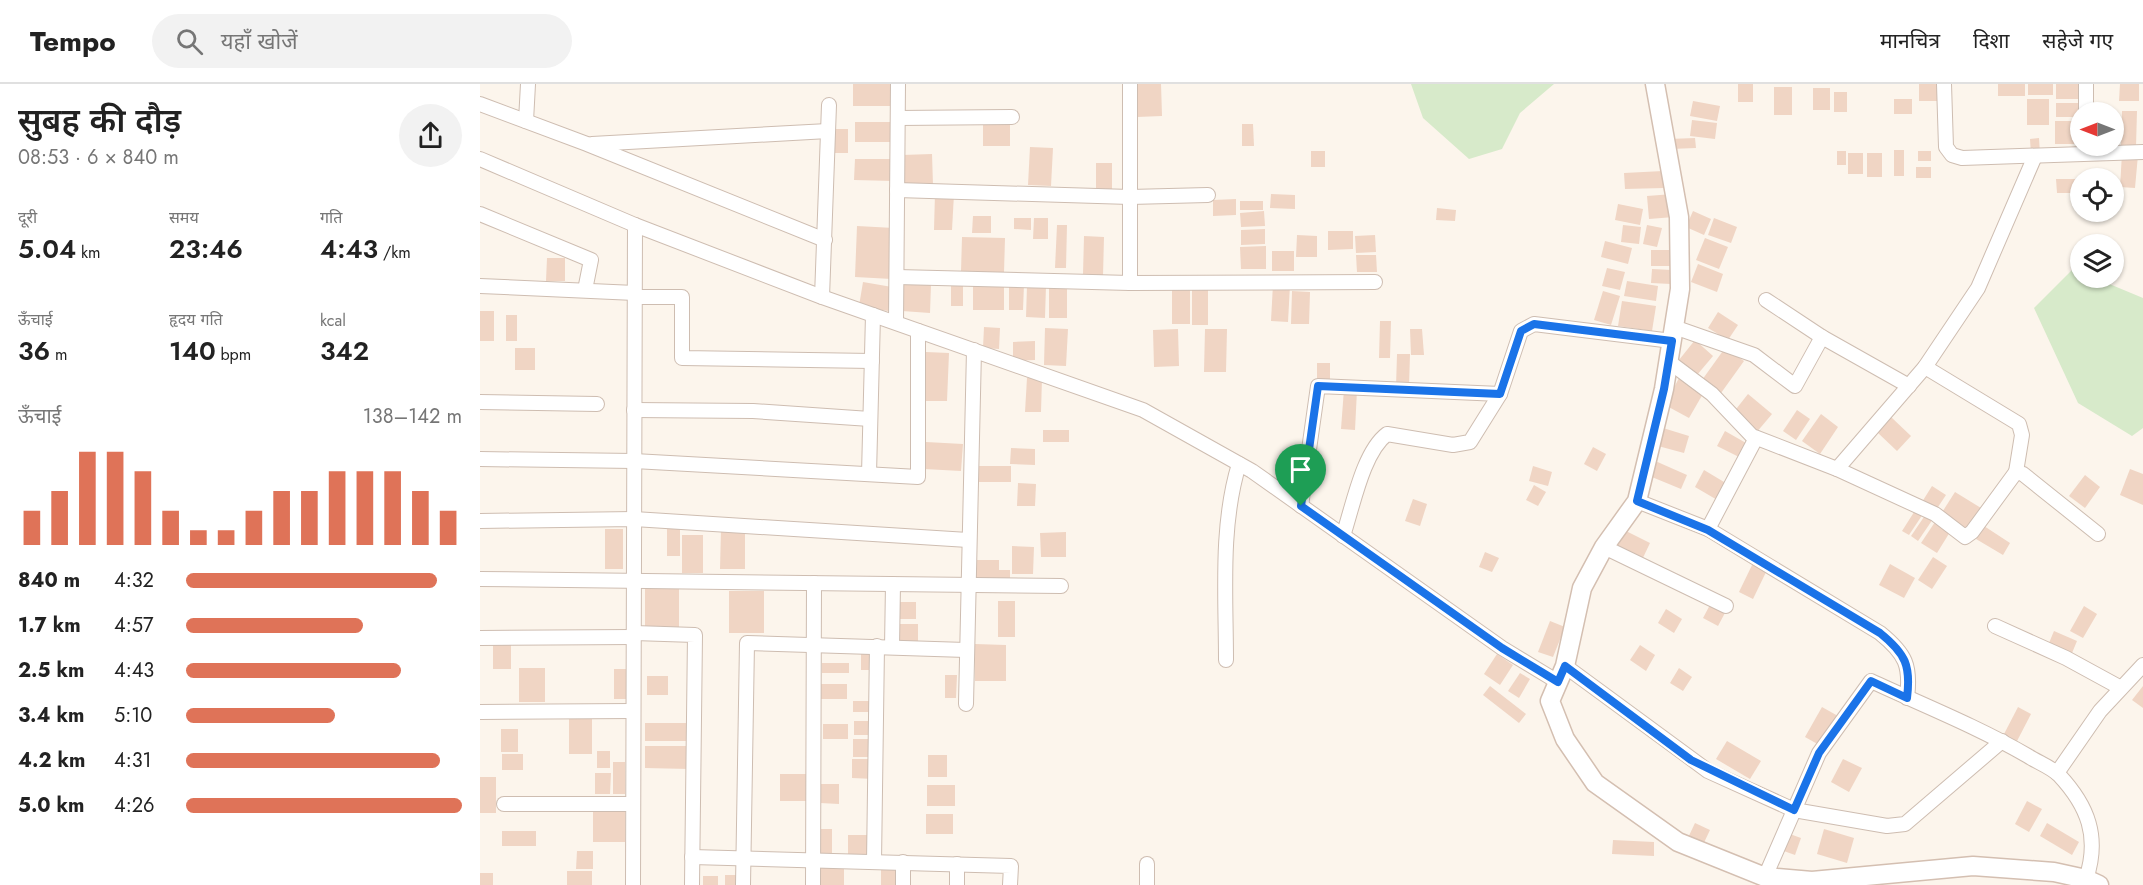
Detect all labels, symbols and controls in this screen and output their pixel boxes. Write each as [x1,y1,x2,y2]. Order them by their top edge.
search box [152,14,572,68]
text: Tempo [30,21,116,62]
icon: search [173,25,206,58]
text: यहाँ खोजें [221,25,297,57]
text: मानचित्र [1880,26,1940,56]
text: दिशा [1973,26,2009,56]
text: सहेजे गए [2042,26,2113,56]
text: सुबह की दौड़ [18,97,181,144]
north arrow [2070,102,2124,156]
map controls [2070,102,2124,288]
button: share [399,104,462,167]
text: 08:53 · 6 × 840 m [18,143,179,172]
button: locate [2070,168,2124,222]
text: दूरी [18,206,37,229]
text: समय [169,206,199,229]
text: गति [320,206,342,229]
text: 5.04 [18,230,76,268]
text: 23:46 [169,230,243,268]
text: 4:43 [320,230,378,268]
button: layers [2070,234,2124,288]
text: km [76,241,101,264]
text: /km [378,241,411,264]
text: ऊँचाई [18,308,53,331]
text: हृदय गति [169,308,223,331]
text: kcal [320,309,346,332]
text: 36 [18,332,50,370]
text: 140 [169,332,216,370]
text: 342 [320,332,369,370]
text: m [50,343,67,366]
text: bpm [216,343,251,366]
text: ऊँचाई [18,402,61,431]
text: 138–142 m [363,402,462,431]
pin [1275,444,1326,506]
icon: arrive [1284,453,1317,486]
text: 840 m [18,566,80,595]
text: 4:32 [114,566,154,595]
text: 1.7 km [18,611,81,640]
text: 4:57 [114,611,153,640]
text: 2.5 km [18,656,84,685]
text: 4:43 [114,656,154,685]
text: 3.4 km [18,701,84,730]
text: 5:10 [114,701,152,730]
text: 4.2 km [18,746,85,775]
text: 4:31 [114,746,152,775]
text: 5.0 km [18,791,85,820]
text: 4:26 [114,791,155,820]

